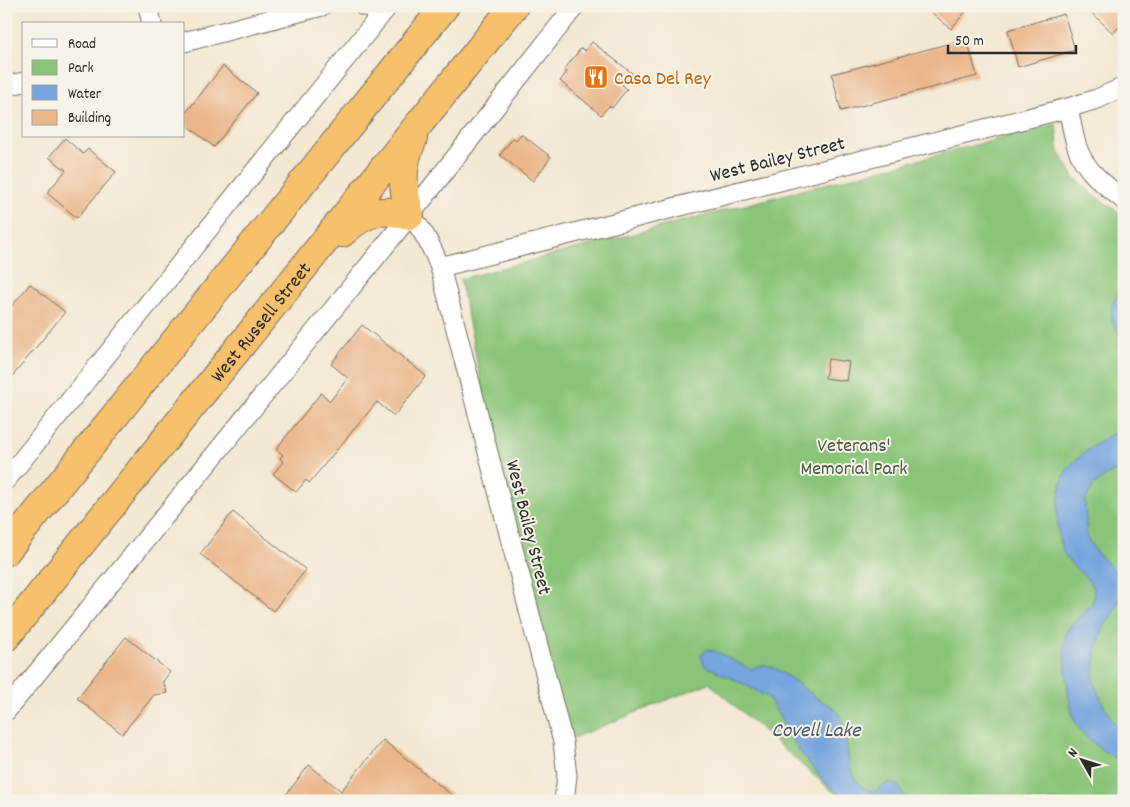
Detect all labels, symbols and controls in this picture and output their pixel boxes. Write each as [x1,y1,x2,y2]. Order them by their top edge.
legend [22,22,185,138]
scale bar [948,22,1075,54]
text: 50 m [955,31,984,53]
text: Road [68,34,96,56]
text: Park [68,58,94,80]
restaurant icon: Casa Del Rey [583,64,609,90]
place label: Casa Del Rey [614,66,712,94]
text: Water [68,84,102,106]
text: Building [68,108,111,130]
street label: West Bailey Street [707,131,848,191]
street label: West Russell Street [205,257,319,390]
park label: Veterans' Memorial Park [800,433,908,484]
street label: West Bailey Street [497,457,557,598]
water label: Covell Lake [772,717,862,747]
north arrow [1058,734,1108,784]
text: N [1064,744,1083,762]

